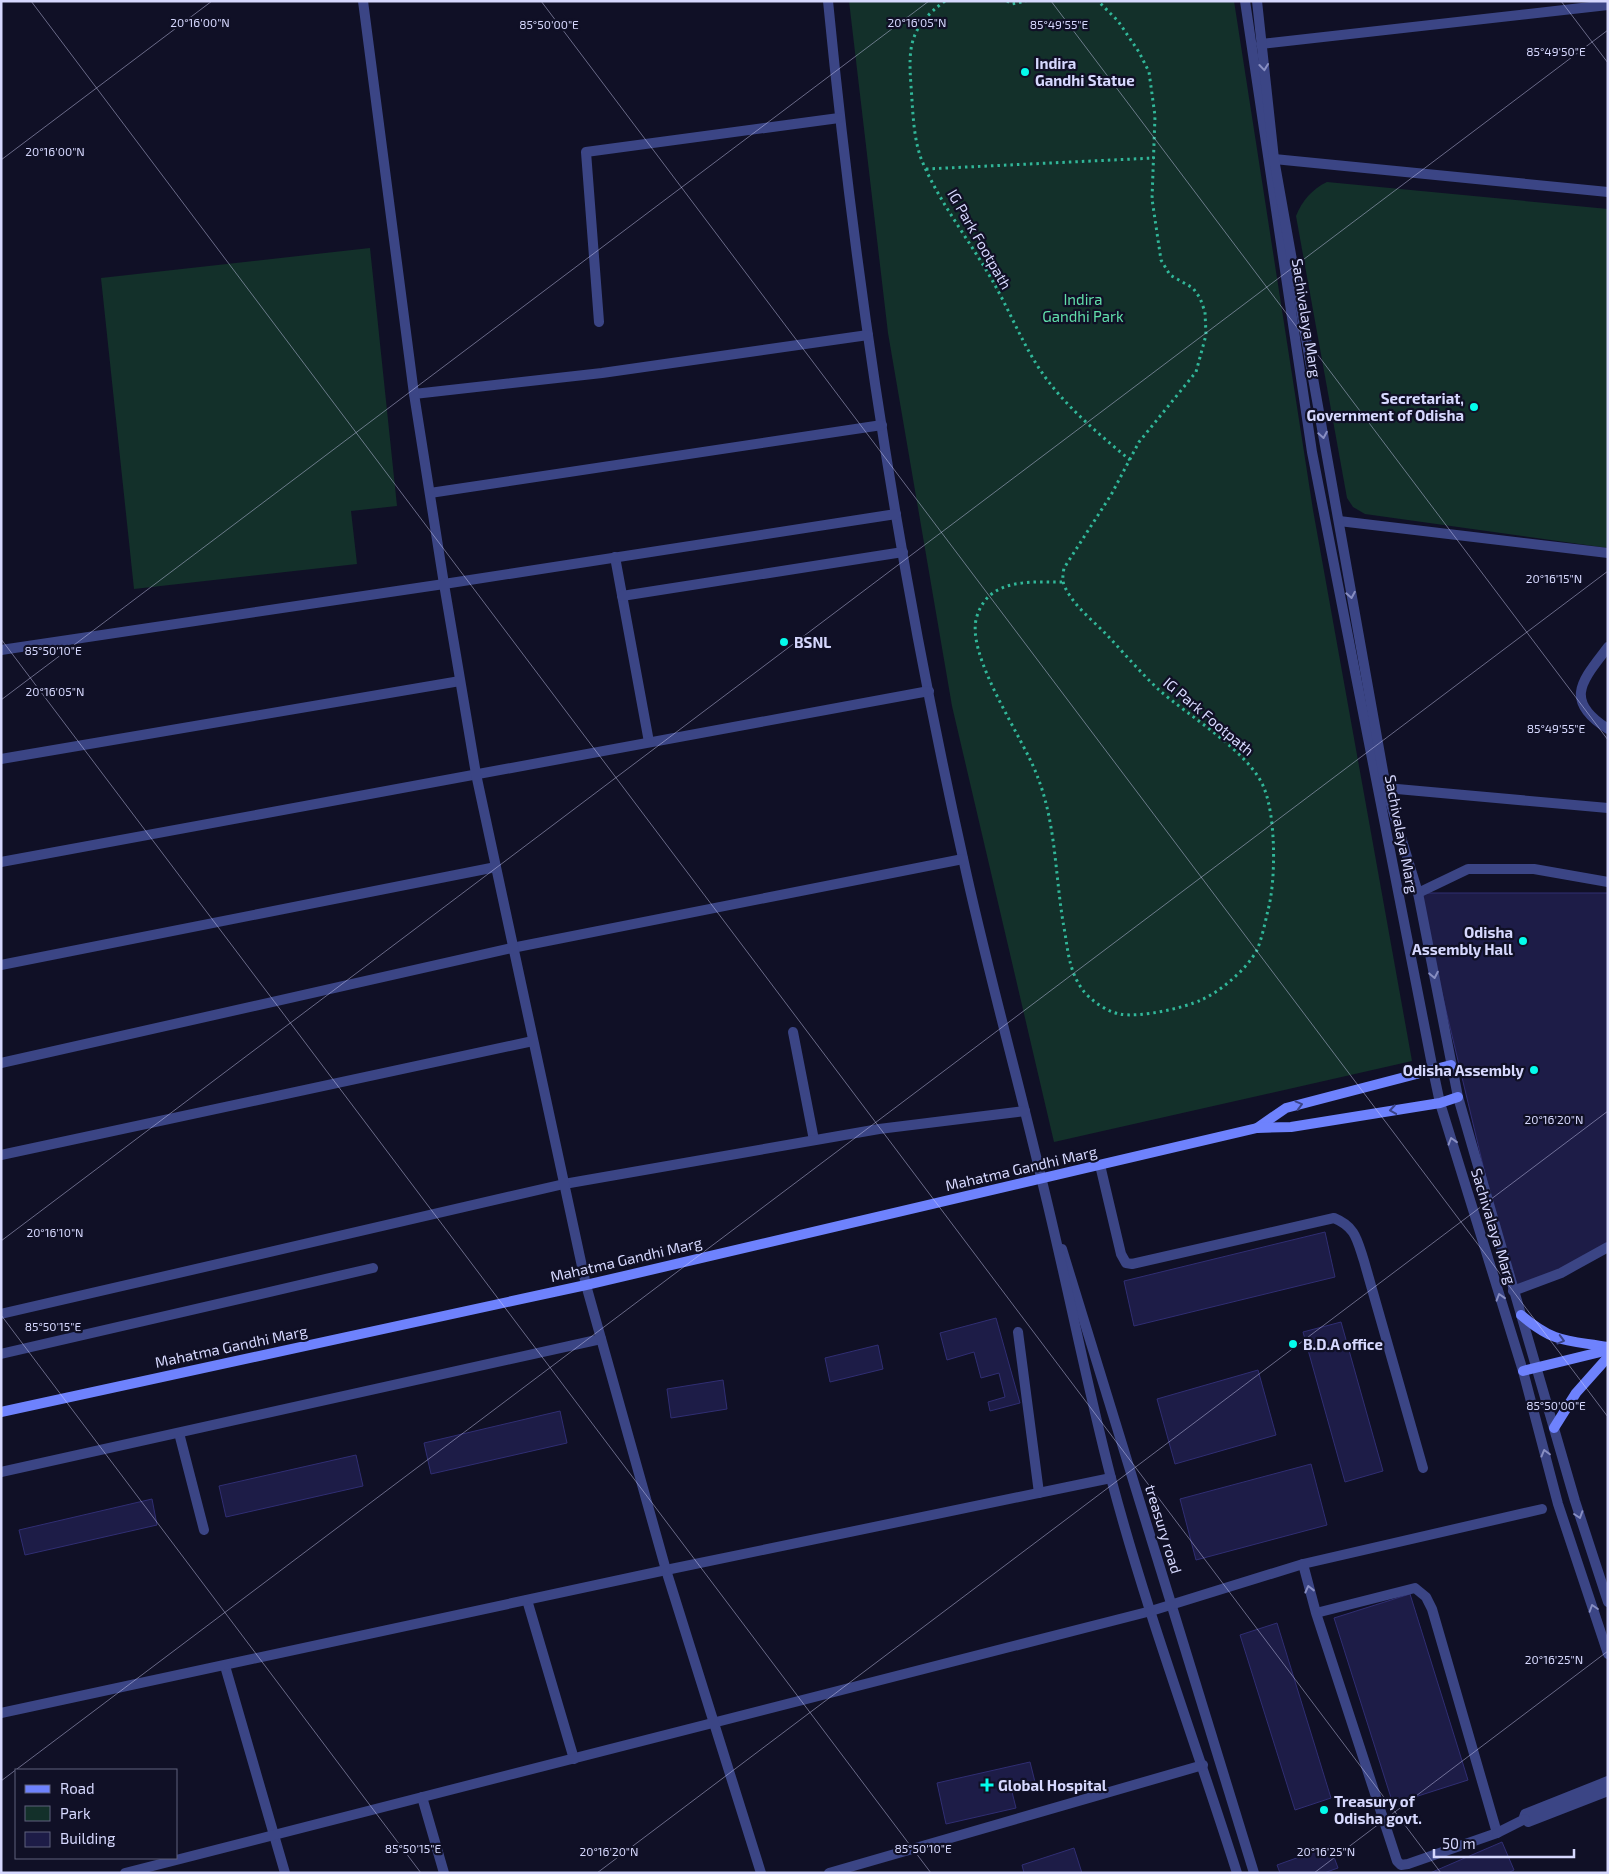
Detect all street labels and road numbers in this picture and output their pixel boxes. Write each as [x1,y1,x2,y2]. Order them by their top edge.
street label: IG Park Footpath [944,186,1016,292]
street label: Sachivalaya Marg [1289,257,1325,379]
street label: IG Park Footpath [1160,673,1258,759]
street label: Sachivalaya Marg [1382,773,1422,895]
street label: Mahatma Gandhi Marg [943,1142,1099,1194]
street label: Sachivalaya Marg [1468,1166,1520,1287]
street label: Mahatma Gandhi Marg [548,1233,704,1285]
street label: Mahatma Gandhi Marg [153,1321,309,1371]
street label: treasury road [1142,1482,1186,1576]

